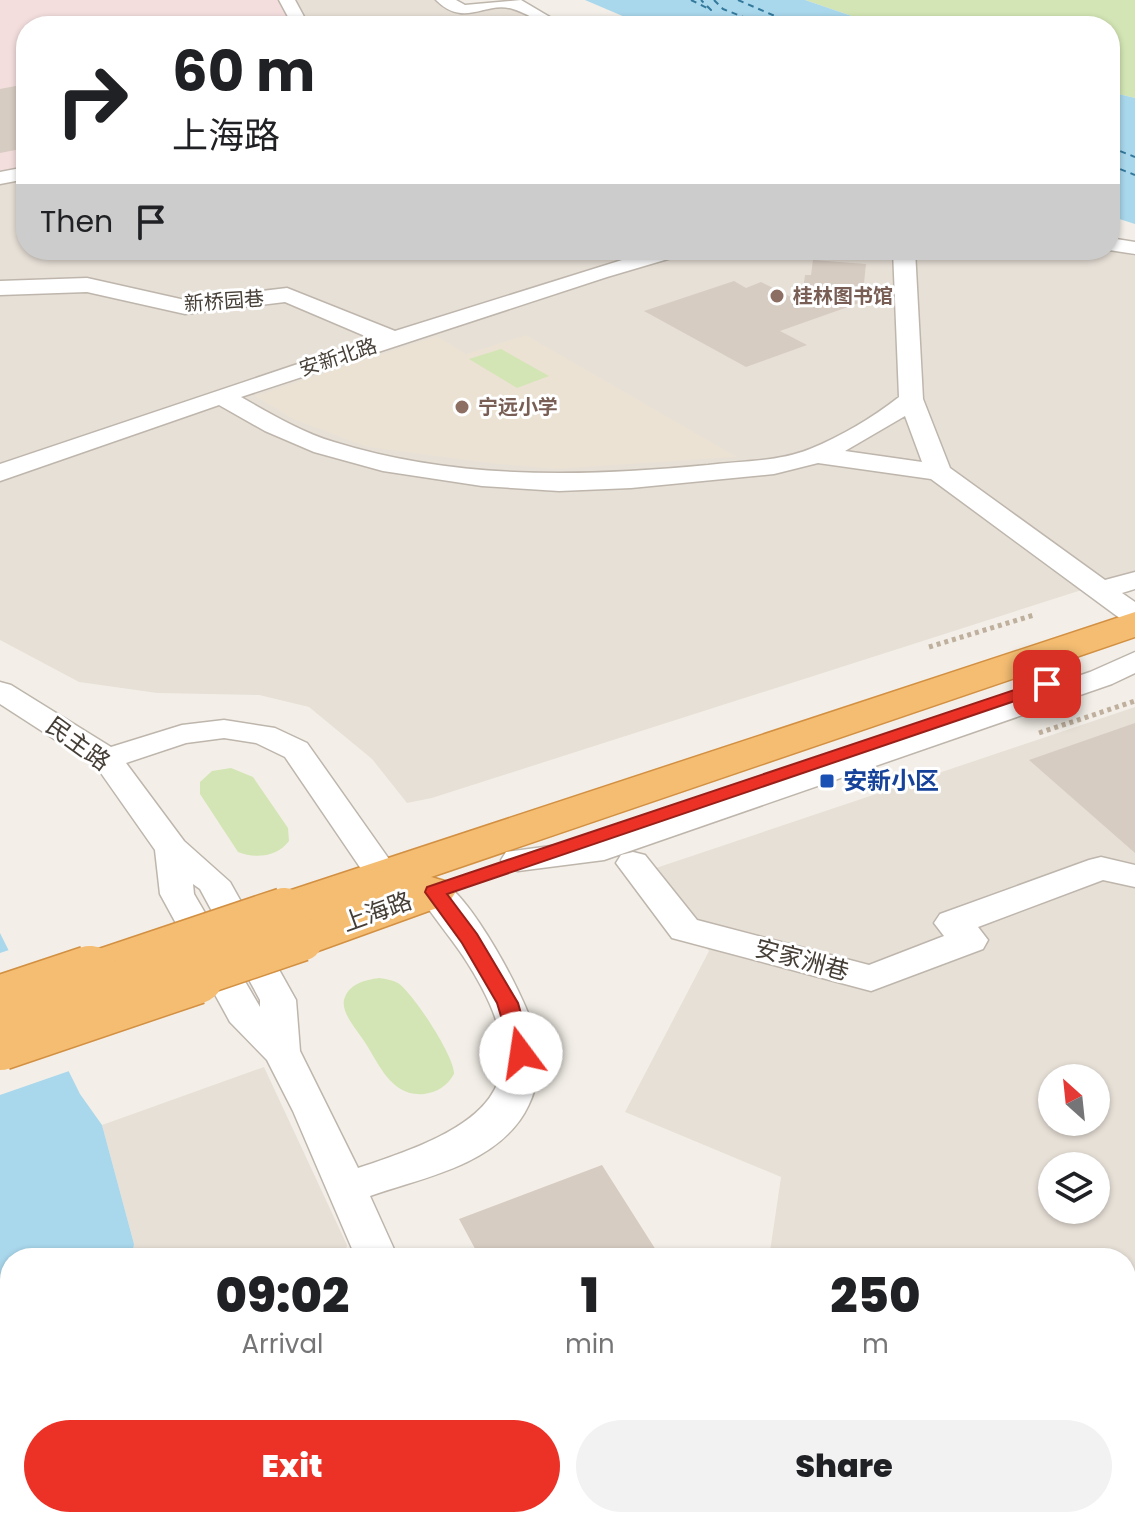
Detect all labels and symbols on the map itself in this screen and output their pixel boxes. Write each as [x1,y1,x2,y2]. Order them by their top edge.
place label: 桂林图书馆 [793,282,893,310]
street label: 新桥园巷 [183,284,265,318]
marker: 桂林图书馆 [768,287,786,305]
street label: 安新北路 [296,331,380,383]
place label: 宁远小学 [478,393,558,421]
marker: 宁远小学 [453,398,471,416]
pin [1013,650,1081,718]
street label: 民主路 [39,709,117,778]
place label: 安新小区 [843,764,939,797]
marker: 安新小区 [818,772,836,790]
street label: 上海路 [337,884,416,939]
street label: 安家洲巷 [751,931,853,988]
position arrow [479,1011,563,1095]
north arrow [1038,1064,1110,1136]

